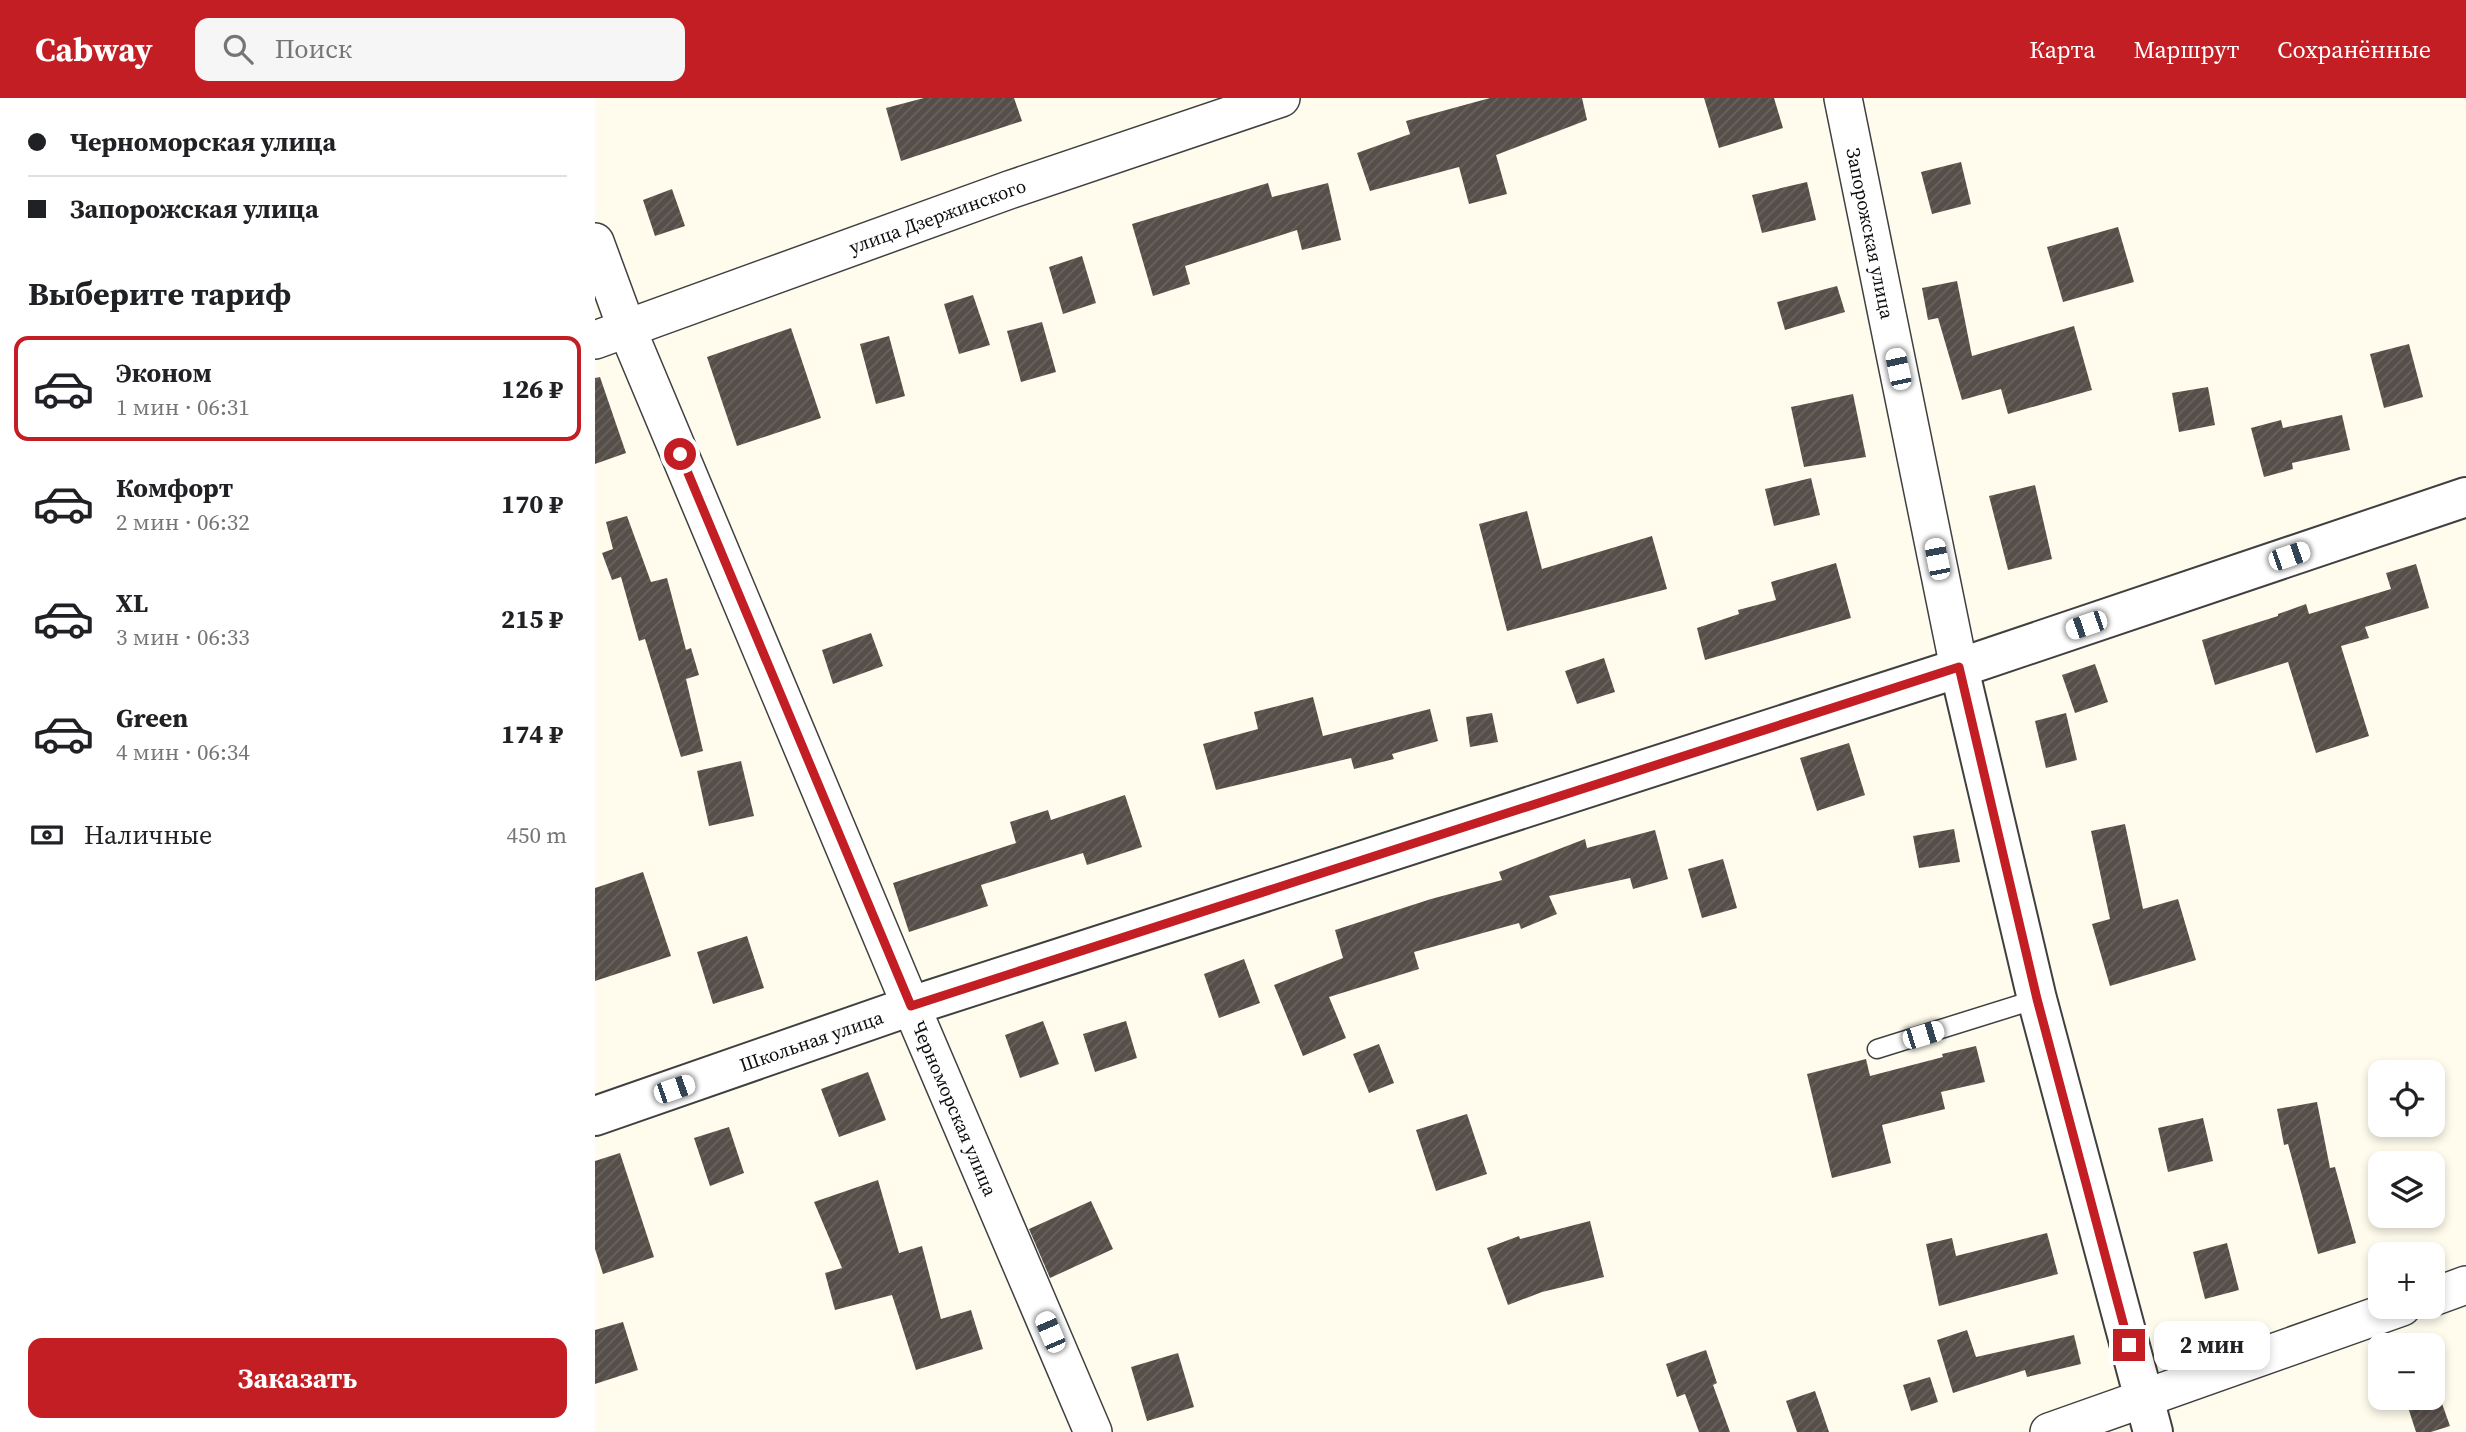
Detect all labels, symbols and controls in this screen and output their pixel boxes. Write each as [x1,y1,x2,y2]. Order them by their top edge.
search box [195,18,685,81]
text: Cabway [35,27,153,72]
icon: search [219,30,257,68]
text: Поиск [275,31,352,67]
text: Карта [2029,33,2095,66]
text: Маршрут [2133,33,2239,66]
text: Сохранённые [2277,33,2431,66]
text: Черноморская улица [70,124,336,160]
street label: Запорожская улица [1840,145,1901,322]
street label: улица Дзержинского [845,172,1029,260]
text: Запорожская улица [70,191,319,227]
text: Выберите тариф [28,272,291,316]
car [1884,346,1913,392]
text: Эконом [116,355,212,391]
icon: car [32,357,95,420]
text: 126 ₽ [501,371,563,407]
text: 1 мин · 06:31 [116,391,250,423]
route start [664,438,696,470]
text: Комфорт [116,470,233,506]
icon: car [32,472,95,535]
text: 170 ₽ [501,486,563,522]
text: 2 мин · 06:32 [116,506,250,538]
car [1923,536,1952,582]
car [2266,539,2313,573]
text: XL [116,585,148,621]
icon: car [32,587,95,650]
text: 215 ₽ [501,601,563,637]
car [2063,608,2110,642]
text: 3 мин · 06:33 [116,621,250,653]
text: Green [116,700,188,736]
icon: car [32,702,95,765]
text: 174 ₽ [501,716,563,752]
text: 4 мин · 06:34 [116,736,250,768]
icon: cash [28,816,66,854]
text: Наличные [84,817,212,853]
text: 450 m [506,819,567,851]
street label: Школьная улица [736,1004,887,1078]
street label: Черноморская улица [906,1017,1004,1200]
car [1900,1019,1947,1051]
map controls [2368,1060,2445,1410]
button: locate [2368,1060,2445,1137]
car [651,1072,698,1106]
button: layers [2368,1151,2445,1228]
button: + [2368,1242,2445,1319]
car [1033,1309,1068,1355]
callout: 2 мин [2153,1320,2269,1370]
route end [2113,1329,2145,1361]
text: 2 мин [2180,1329,2244,1361]
button: − [2368,1333,2445,1410]
button: Заказать [28,1338,567,1418]

